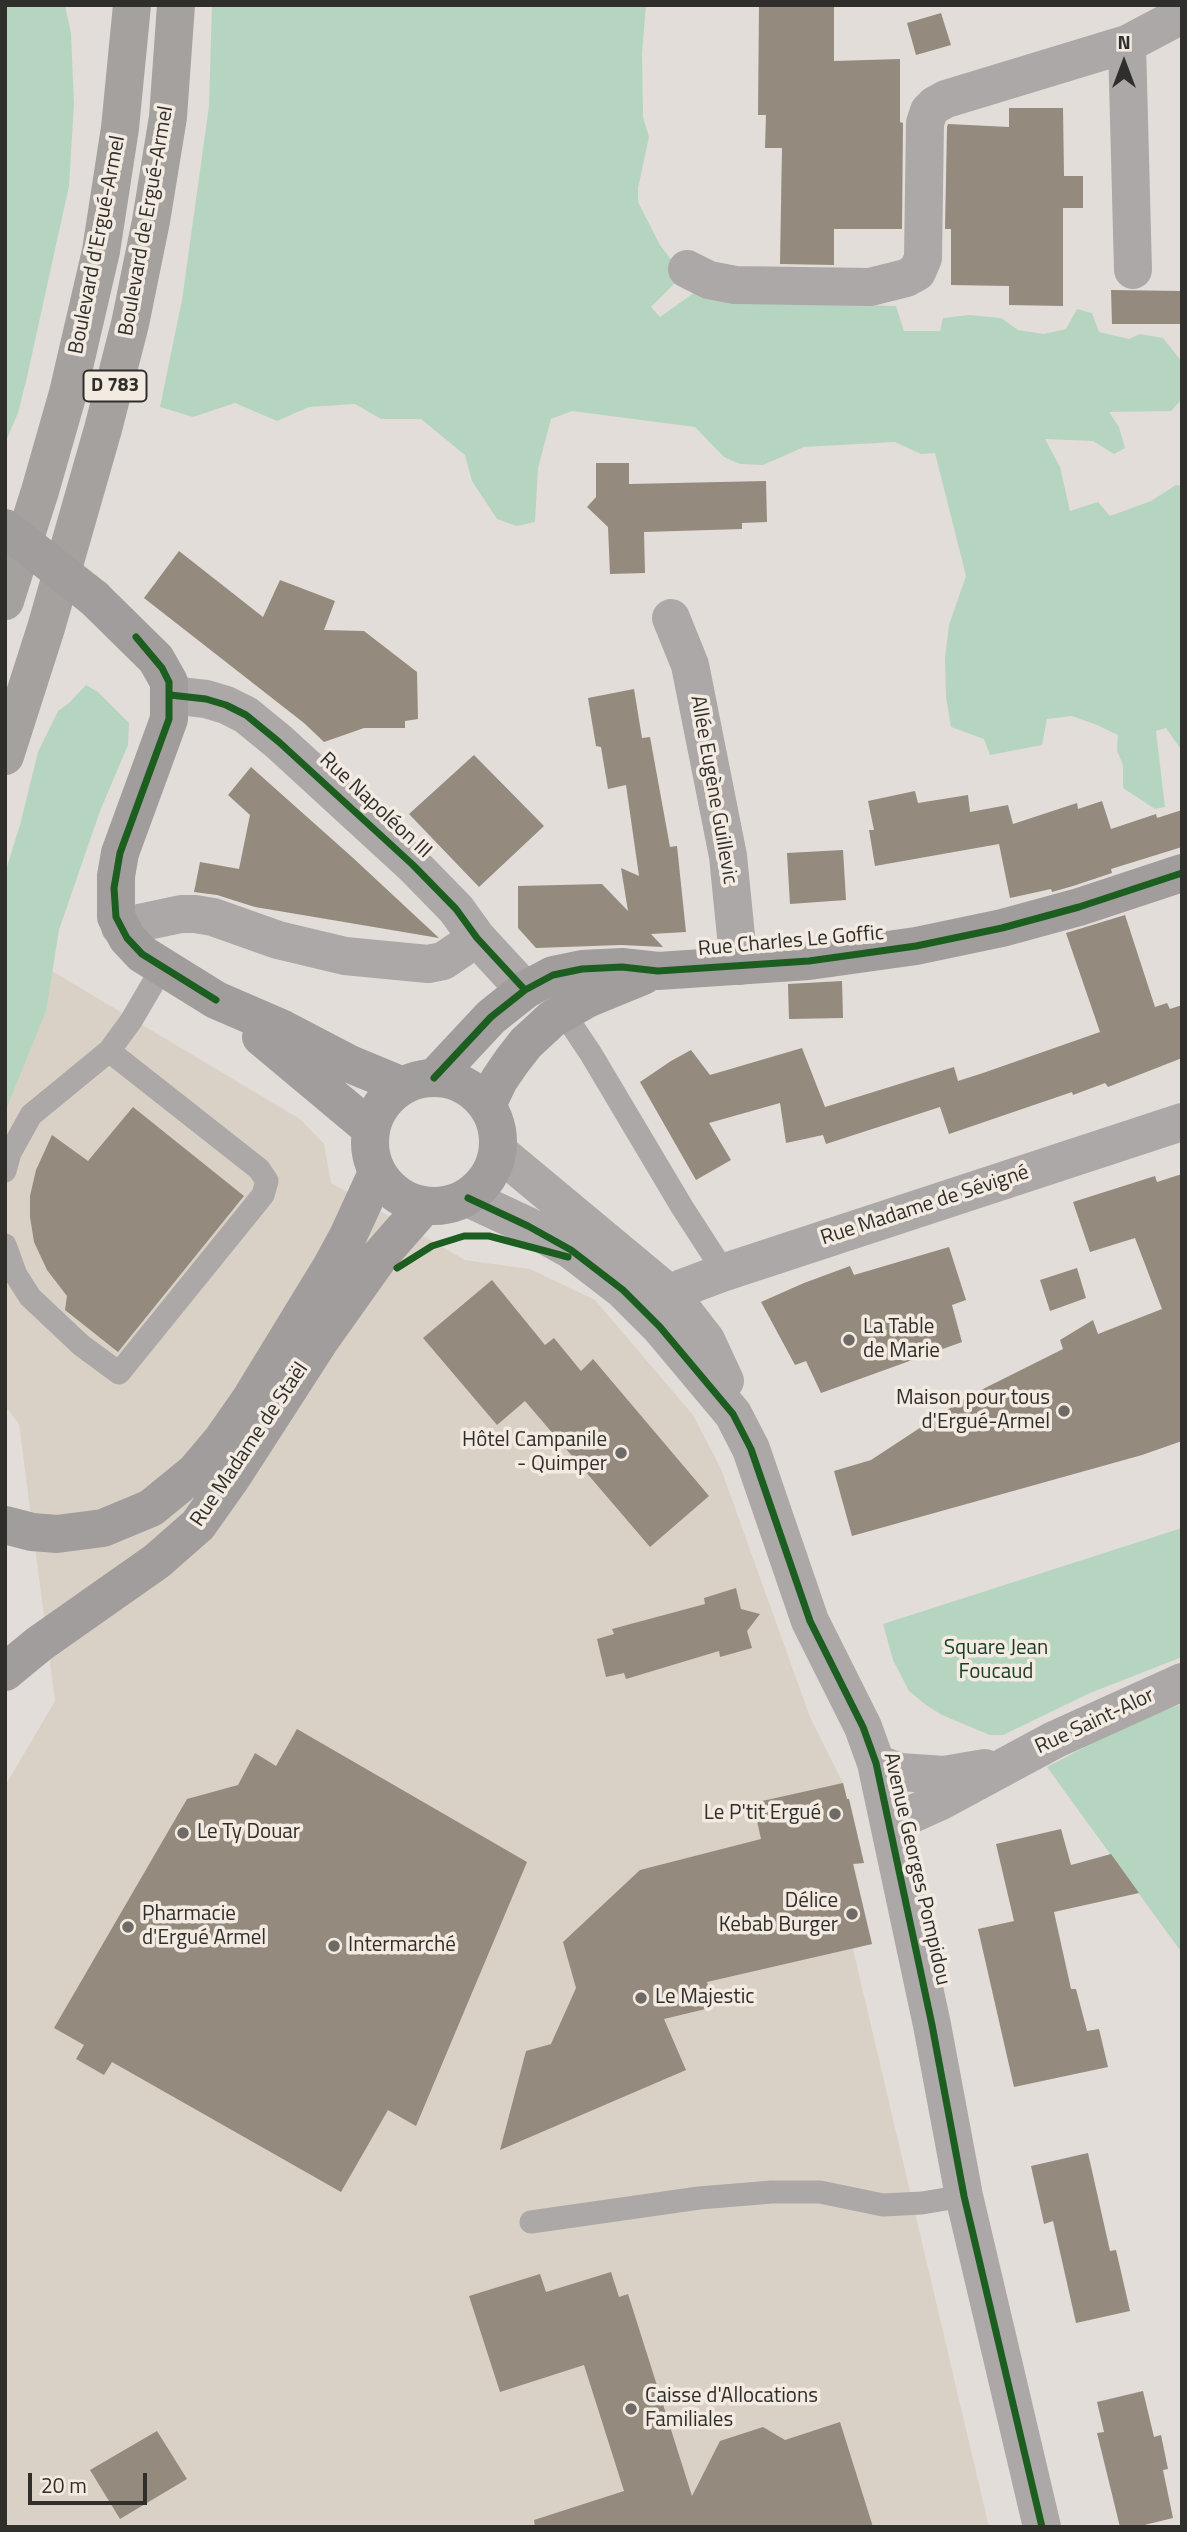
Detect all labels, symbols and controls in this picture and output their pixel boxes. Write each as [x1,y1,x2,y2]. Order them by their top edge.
text: N [1117,27,1131,56]
north arrow [1089,28,1159,98]
street label: Boulevard de Ergué-Armel [114,104,180,338]
street label: Boulevard d'Ergué-Armel [64,134,132,356]
road number: D 783 [83,370,146,402]
street label: Allée Eugène Guillevic [684,694,742,886]
street label: Rue Napoléon III [314,748,436,864]
street label: Rue Charles Le Goffic [697,921,885,963]
street label: Rue Madame de Sévigné [818,1160,1032,1252]
place label: La Table de Marie [863,1315,940,1365]
marker: La Table de Marie [841,1332,857,1348]
street label: Rue Madame de Staël [186,1358,314,1532]
place label: Maison pour tous d'Ergué-Armel [896,1386,1050,1436]
marker: Maison pour tous d'Ergué-Armel [1056,1403,1072,1419]
place label: Hôtel Campanile - Quimper [462,1428,607,1478]
marker: Hôtel Campanile - Quimper [613,1445,629,1461]
park label: Square Jean Foucaud [944,1636,1048,1686]
street label: Rue Saint-Alor [1031,1683,1159,1761]
street label: Avenue Georges Pompidou [877,1750,955,1988]
place label: Le P'tit Ergué [704,1801,821,1827]
marker: Le P'tit Ergué [827,1806,843,1822]
place label: Le Ty Douar [197,1820,300,1846]
marker: Le Ty Douar [175,1825,191,1841]
place label: Délice Kebab Burger [719,1889,838,1939]
place label: Pharmacie d'Ergué Armel [142,1902,266,1952]
marker: Délice Kebab Burger [844,1906,860,1922]
marker: Pharmacie d'Ergué Armel [120,1919,136,1935]
place label: Intermarché [348,1933,456,1959]
marker: Intermarché [326,1938,342,1954]
place label: Le Majestic [655,1985,754,2011]
marker: Le Majestic [633,1990,649,2006]
place label: Caisse d'Allocations Familiales [645,2384,818,2434]
marker: Caisse d'Allocations Familiales [623,2401,639,2417]
scale bar [32,2458,150,2502]
text: 20 m [41,2469,87,2501]

